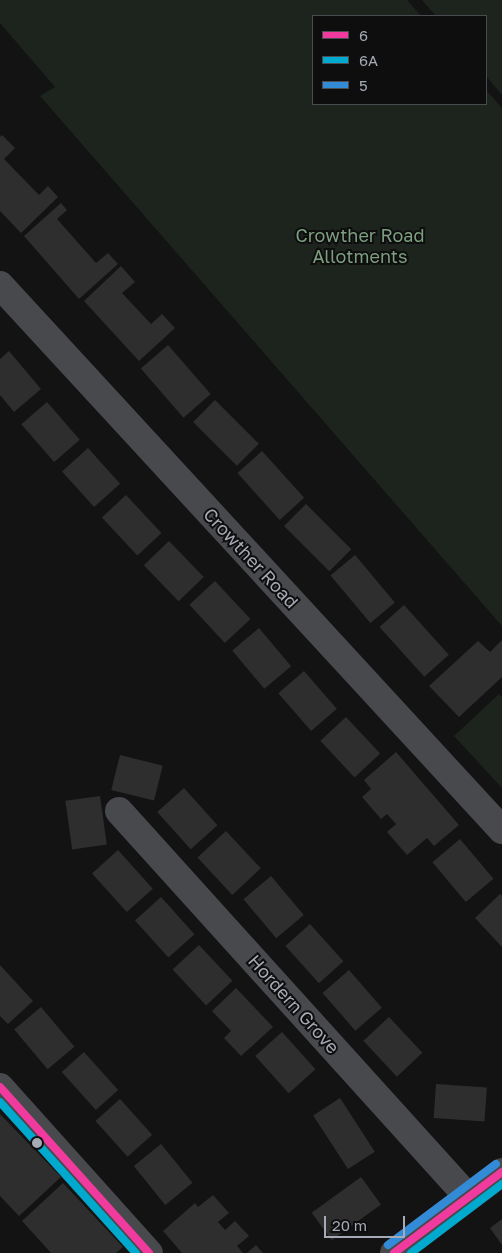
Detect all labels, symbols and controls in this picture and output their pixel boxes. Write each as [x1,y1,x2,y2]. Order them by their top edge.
legend [312,15,487,105]
text: 6 [359,26,368,44]
text: 6A [359,51,378,69]
text: 5 [359,76,368,94]
park label: Crowther Road Allotments [296,225,424,268]
street label: Crowther Road [199,503,303,613]
street label: Hordern Grove [244,950,344,1058]
unlabelled marker [32,1138,42,1148]
scale bar [327,1206,408,1238]
text: 20 m [332,1216,367,1234]

